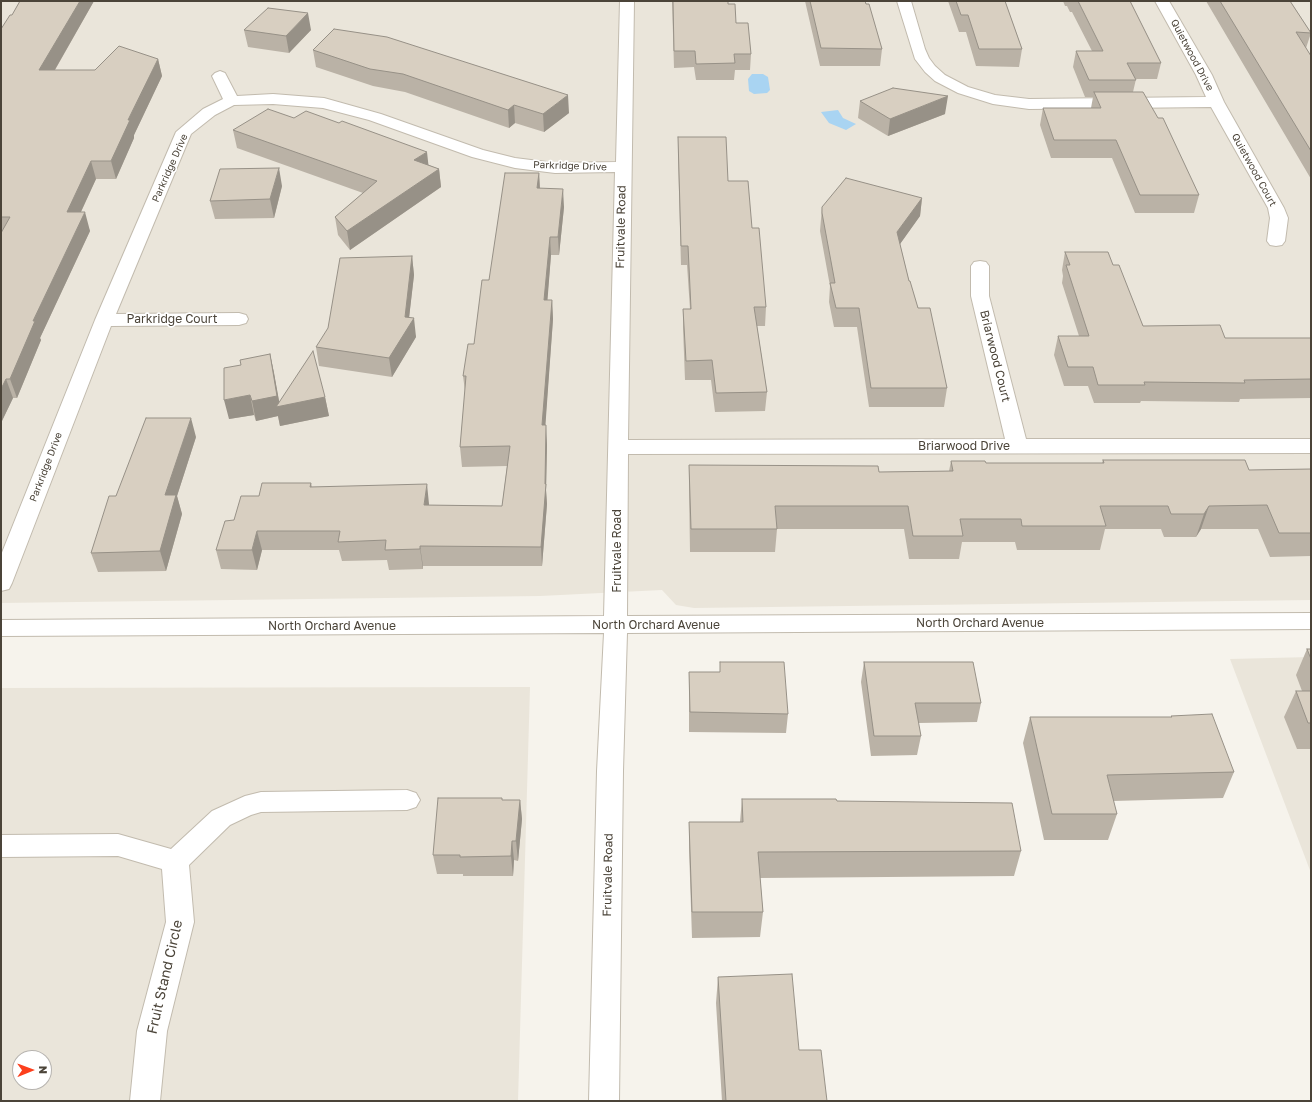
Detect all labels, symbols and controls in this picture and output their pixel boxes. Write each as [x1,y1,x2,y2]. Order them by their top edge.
street label: Quietwood Drive [1168,17,1216,93]
street label: Quietwood Court [1229,131,1279,209]
street label: Parkridge Drive [150,132,190,204]
street label: Parkridge Drive [533,159,607,173]
street label: Fruitvale Road [613,185,629,269]
street label: Briarwood Court [977,308,1013,404]
street label: Parkridge Court [127,312,217,326]
street label: Parkridge Drive [27,430,65,504]
street label: Briarwood Drive [918,439,1010,453]
street label: Fruitvale Road [610,509,624,593]
street label: North Orchard Avenue [916,616,1044,630]
street label: North Orchard Avenue [592,618,720,632]
street label: North Orchard Avenue [268,619,396,633]
street label: Fruitvale Road [600,833,616,917]
street label: Fruit Stand Circle [144,918,186,1036]
north arrow [12,1050,52,1090]
text: N [37,1065,50,1074]

